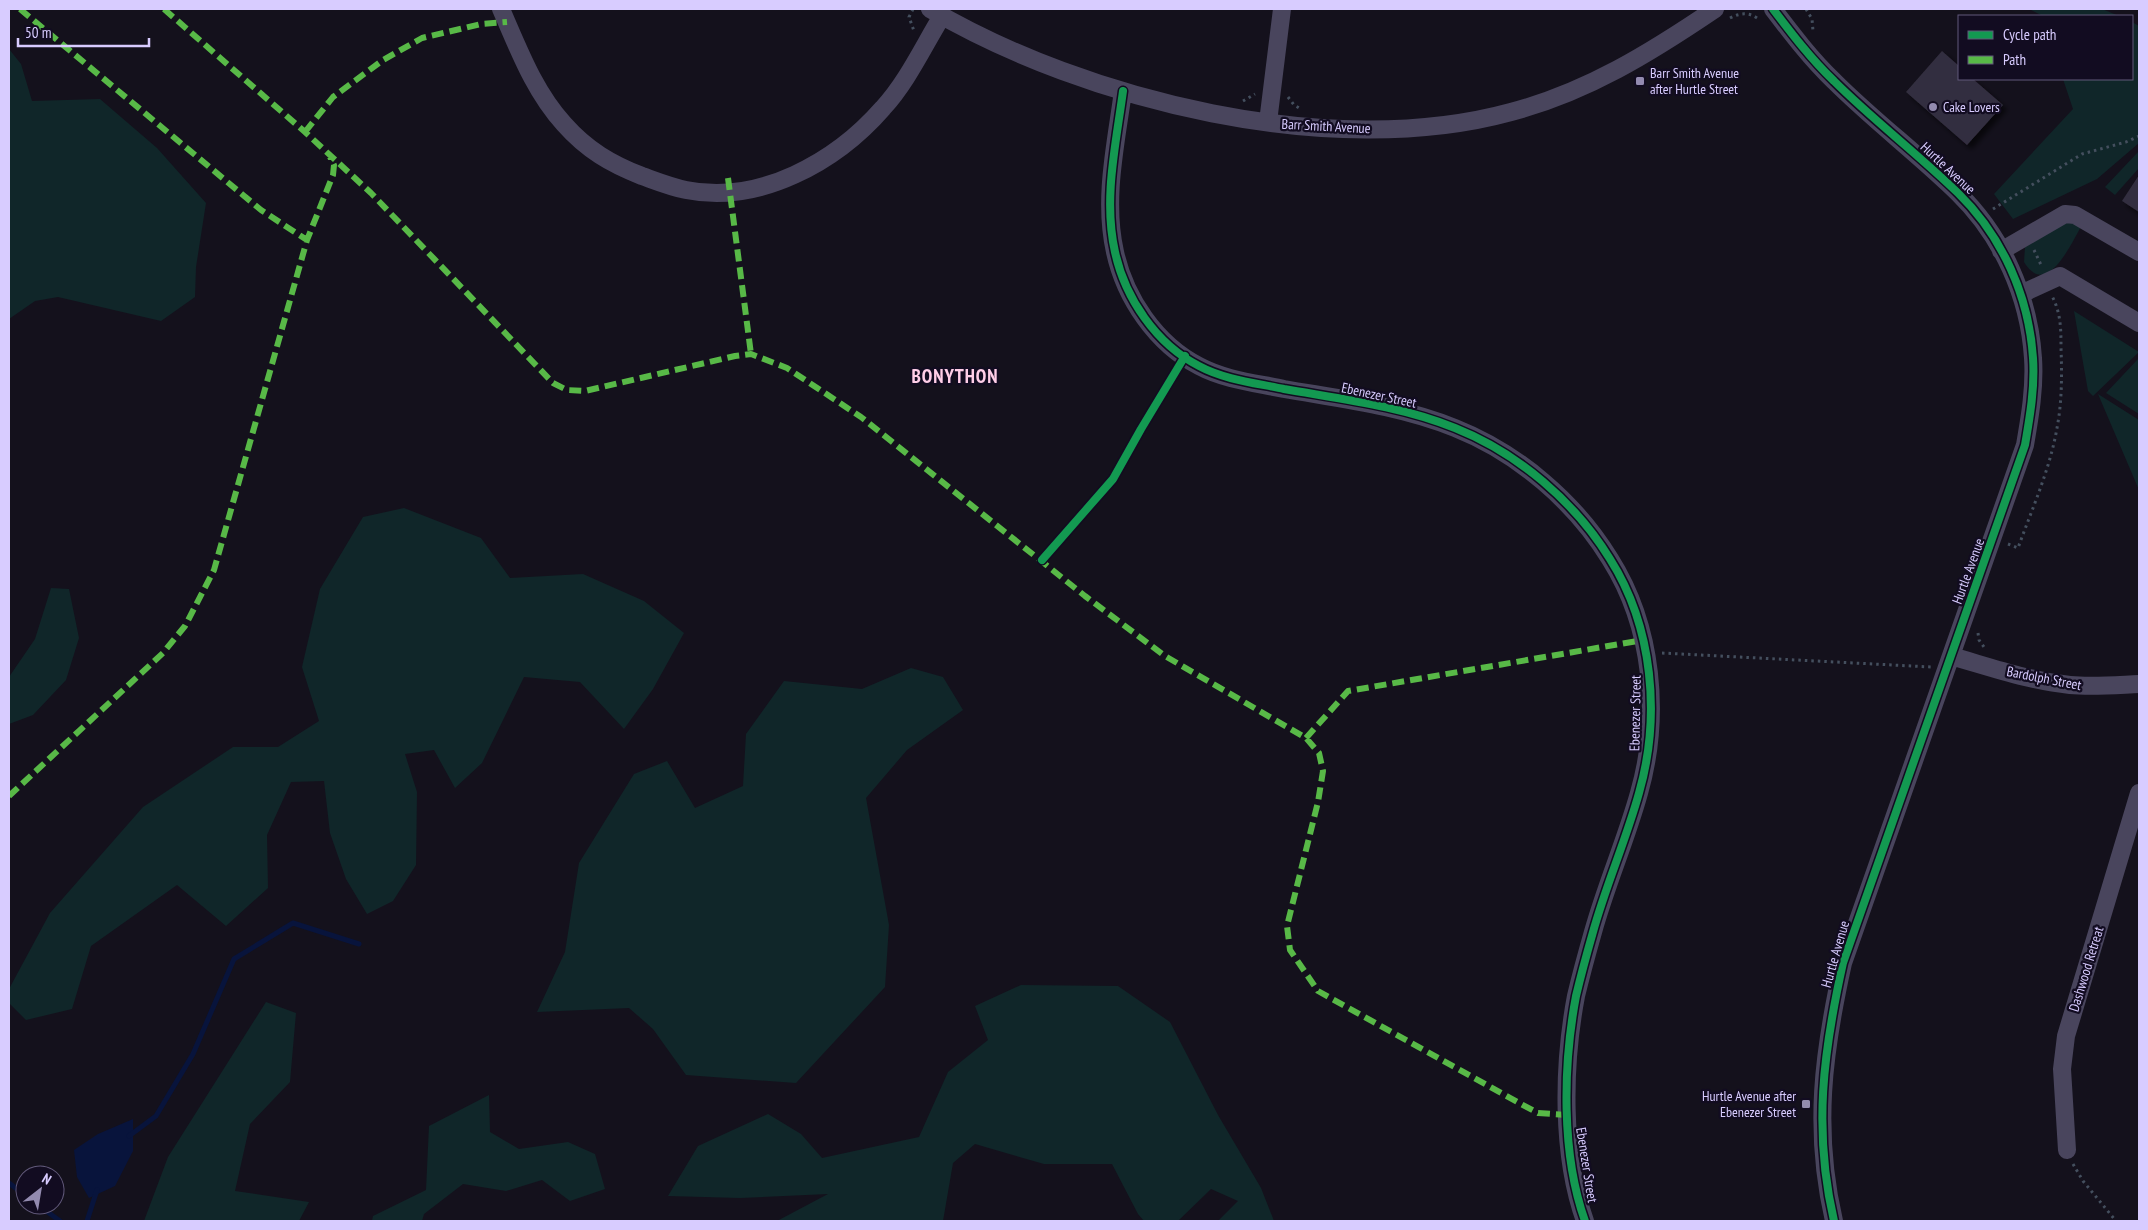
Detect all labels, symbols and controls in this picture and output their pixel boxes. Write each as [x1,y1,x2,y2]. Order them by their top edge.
scale bar [18,15,149,47]
legend [1958,15,2133,80]
text: 50 m [25,23,51,42]
text: Cycle path [2003,25,2056,44]
text: Path [2003,50,2026,69]
place label: Barr Smith Avenue after Hurtle Street [1650,64,1739,98]
marker: Barr Smith Avenue after Hurtle Street [1634,75,1646,87]
place label: Cake Lovers [1943,98,2000,116]
marker: Cake Lovers [1927,101,1939,113]
street label: Barr Smith Avenue [1281,115,1371,137]
street label: Hurtle Avenue [1917,138,1979,198]
district label: BONYTHON [911,364,999,388]
street label: Ebenezer Street [1340,378,1418,412]
street label: Hurtle Avenue [1948,535,1988,606]
street label: Bardolph Street [2005,662,2083,694]
street label: Ebenezer Street [1625,675,1645,751]
street label: Hurtle Avenue [1817,918,1853,989]
street label: Dashwood Retreat [2065,924,2108,1014]
place label: Hurtle Avenue after Ebenezer Street [1702,1087,1796,1121]
marker: Hurtle Avenue after Ebenezer Street [1800,1098,1812,1110]
street label: Ebenezer Street [1572,1126,1602,1204]
north arrow [15,1165,65,1215]
text: N [39,1169,55,1189]

